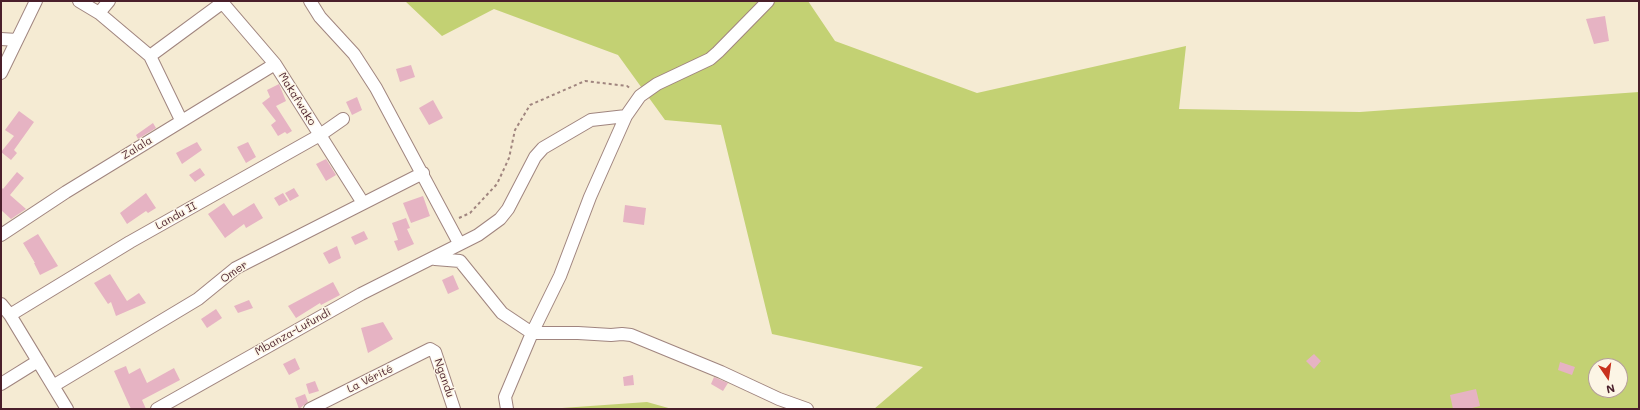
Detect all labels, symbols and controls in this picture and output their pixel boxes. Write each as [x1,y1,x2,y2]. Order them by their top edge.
street label: Makafwako [275,70,319,128]
street label: Zalala [119,134,155,162]
street label: Landu II [153,199,199,233]
street label: Omer [218,258,250,286]
street label: Mbanza-Lufundi [253,306,333,358]
street label: Ngandu [431,357,457,399]
north arrow [1588,358,1628,398]
street label: La Vérité [345,362,395,396]
text: N [1605,381,1616,397]

